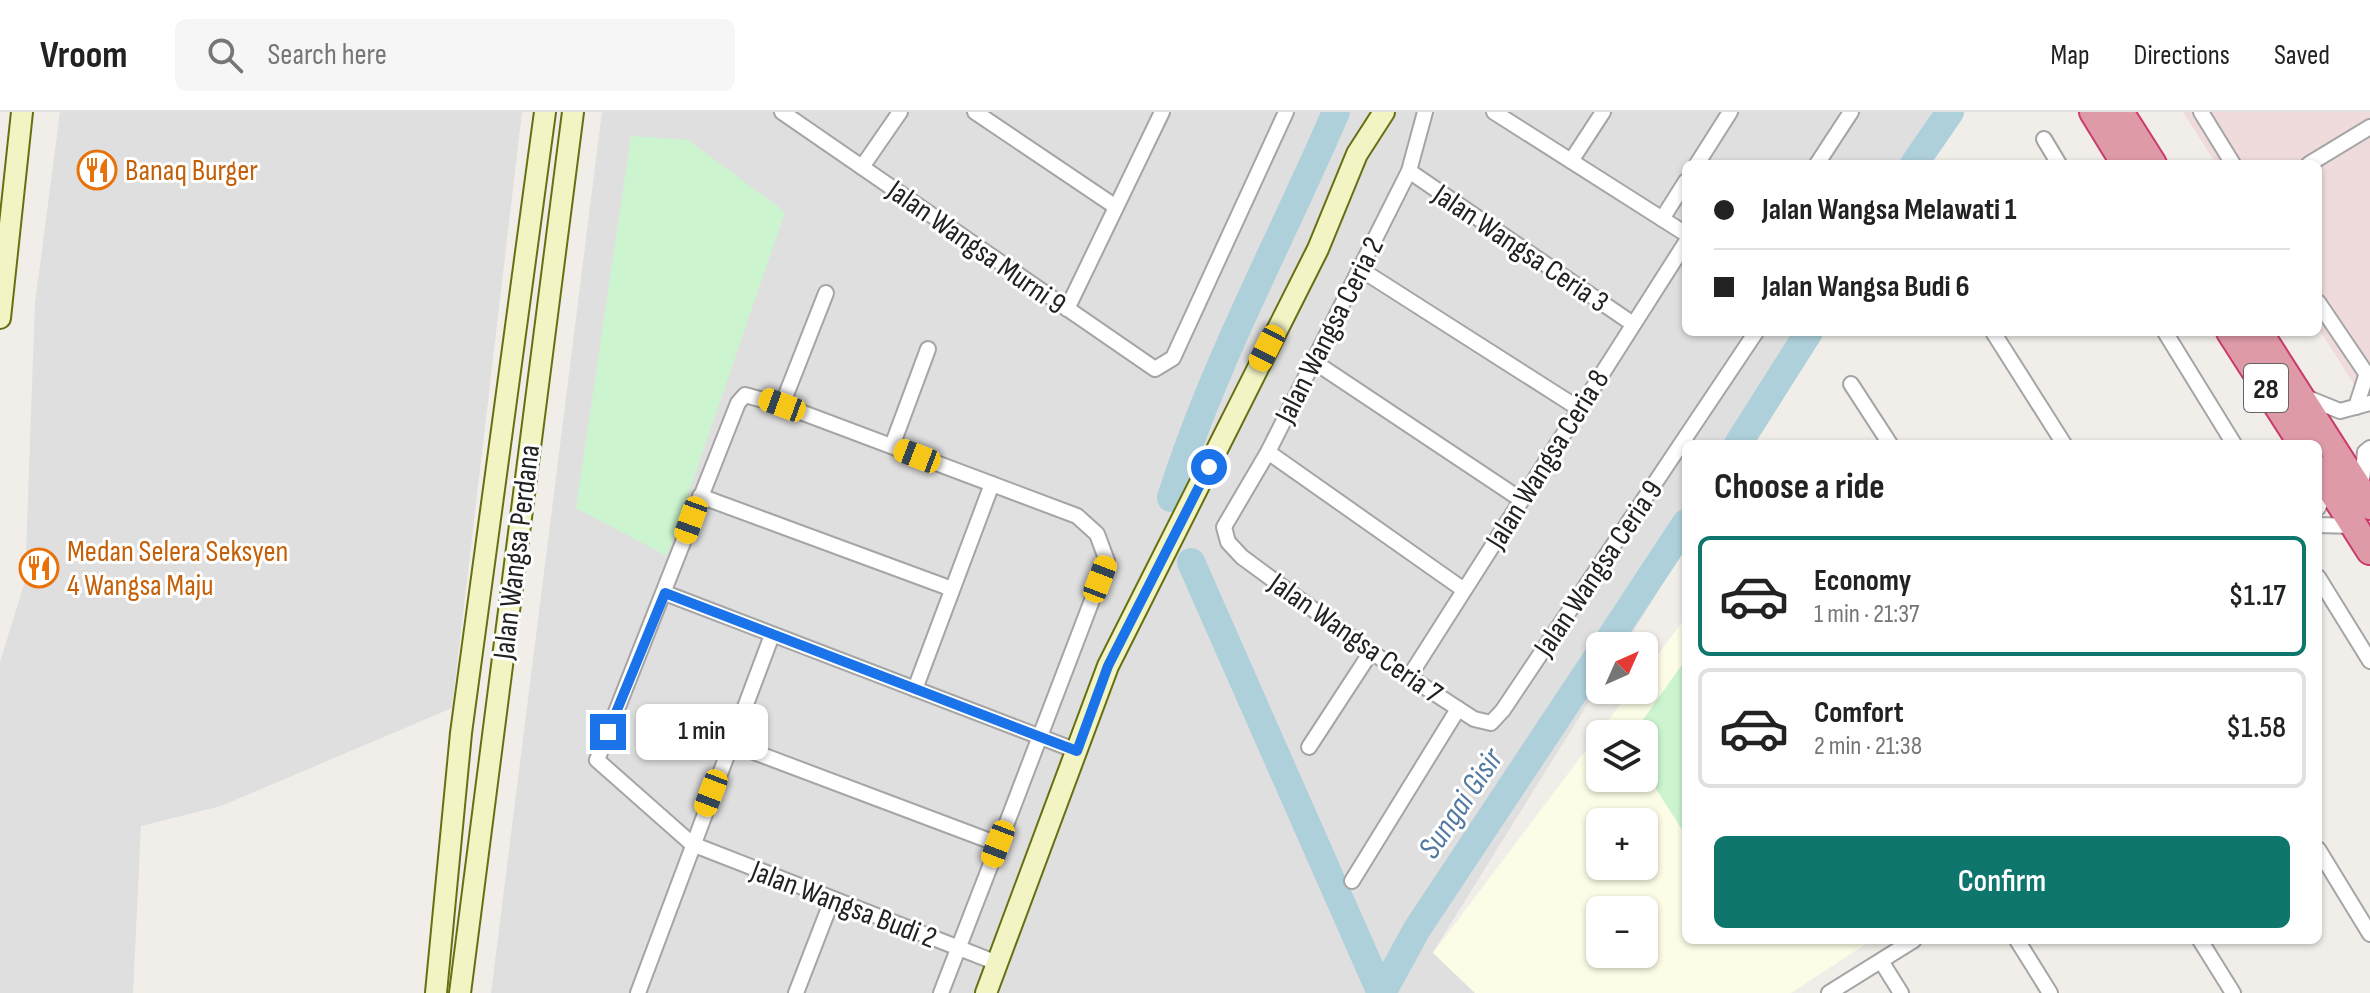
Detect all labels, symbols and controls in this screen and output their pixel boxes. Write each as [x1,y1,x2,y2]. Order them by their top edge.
search box [175,19,735,91]
text: Vroom [40,33,127,78]
icon: search [203,33,247,77]
text: Search here [267,37,387,73]
text: Map [2051,39,2090,72]
text: Directions [2134,39,2230,72]
text: Saved [2274,39,2330,72]
restaurant icon: Banaq Burger [76,149,118,191]
place label: Banaq Burger [125,153,258,189]
street label: Jalan Wangsa Murni 9 [879,172,1073,323]
street label: Jalan Wangsa Ceria 3 [1425,176,1615,321]
text: Jalan Wangsa Melawati 1 [1762,192,2017,228]
street label: Jalan Wangsa Ceria 2 [1267,232,1392,430]
text: Jalan Wangsa Budi 6 [1762,269,1970,305]
car [1245,321,1289,375]
street label: Jalan Wangsa Ceria 8 [1478,363,1617,557]
road number: 28 [2244,364,2288,412]
car [755,386,809,424]
car [890,436,944,476]
street label: Jalan Wangsa Perdana [486,443,548,662]
route start [1191,449,1227,485]
text: Choose a ride [1714,466,1885,509]
street label: Jalan Wangsa Ceria 9 [1526,474,1671,664]
car [672,493,710,547]
place label: Medan Selera Seksyen 4 Wangsa Maju [67,534,288,604]
restaurant icon: Medan Selera Seksyen 4 Wangsa Maju [18,547,60,589]
car [1080,552,1120,606]
icon: car [1718,560,1790,632]
text: Economy [1814,563,1911,599]
street label: Jalan Wangsa Ceria 7 [1261,565,1449,712]
text: $1.17 [2228,578,2286,614]
text: 1 min · 21:37 [1814,599,1919,630]
north arrow [1586,632,1658,704]
map controls [1586,632,1658,968]
icon: car [1718,692,1790,764]
text: Comfort [1814,695,1904,731]
callout: 1 min [636,704,768,760]
text: $1.58 [2226,710,2286,746]
route end [590,714,626,750]
text: 1 min [678,716,726,747]
button: layers [1586,720,1658,792]
text: 2 min · 21:38 [1814,731,1922,762]
water label: Sungai Gisir [1410,741,1513,866]
car [691,766,731,820]
button: + [1586,808,1658,880]
car [978,817,1018,871]
button: Confirm [1714,836,2290,928]
street label: Jalan Wangsa Budi 2 [745,853,941,957]
button: − [1586,896,1658,968]

